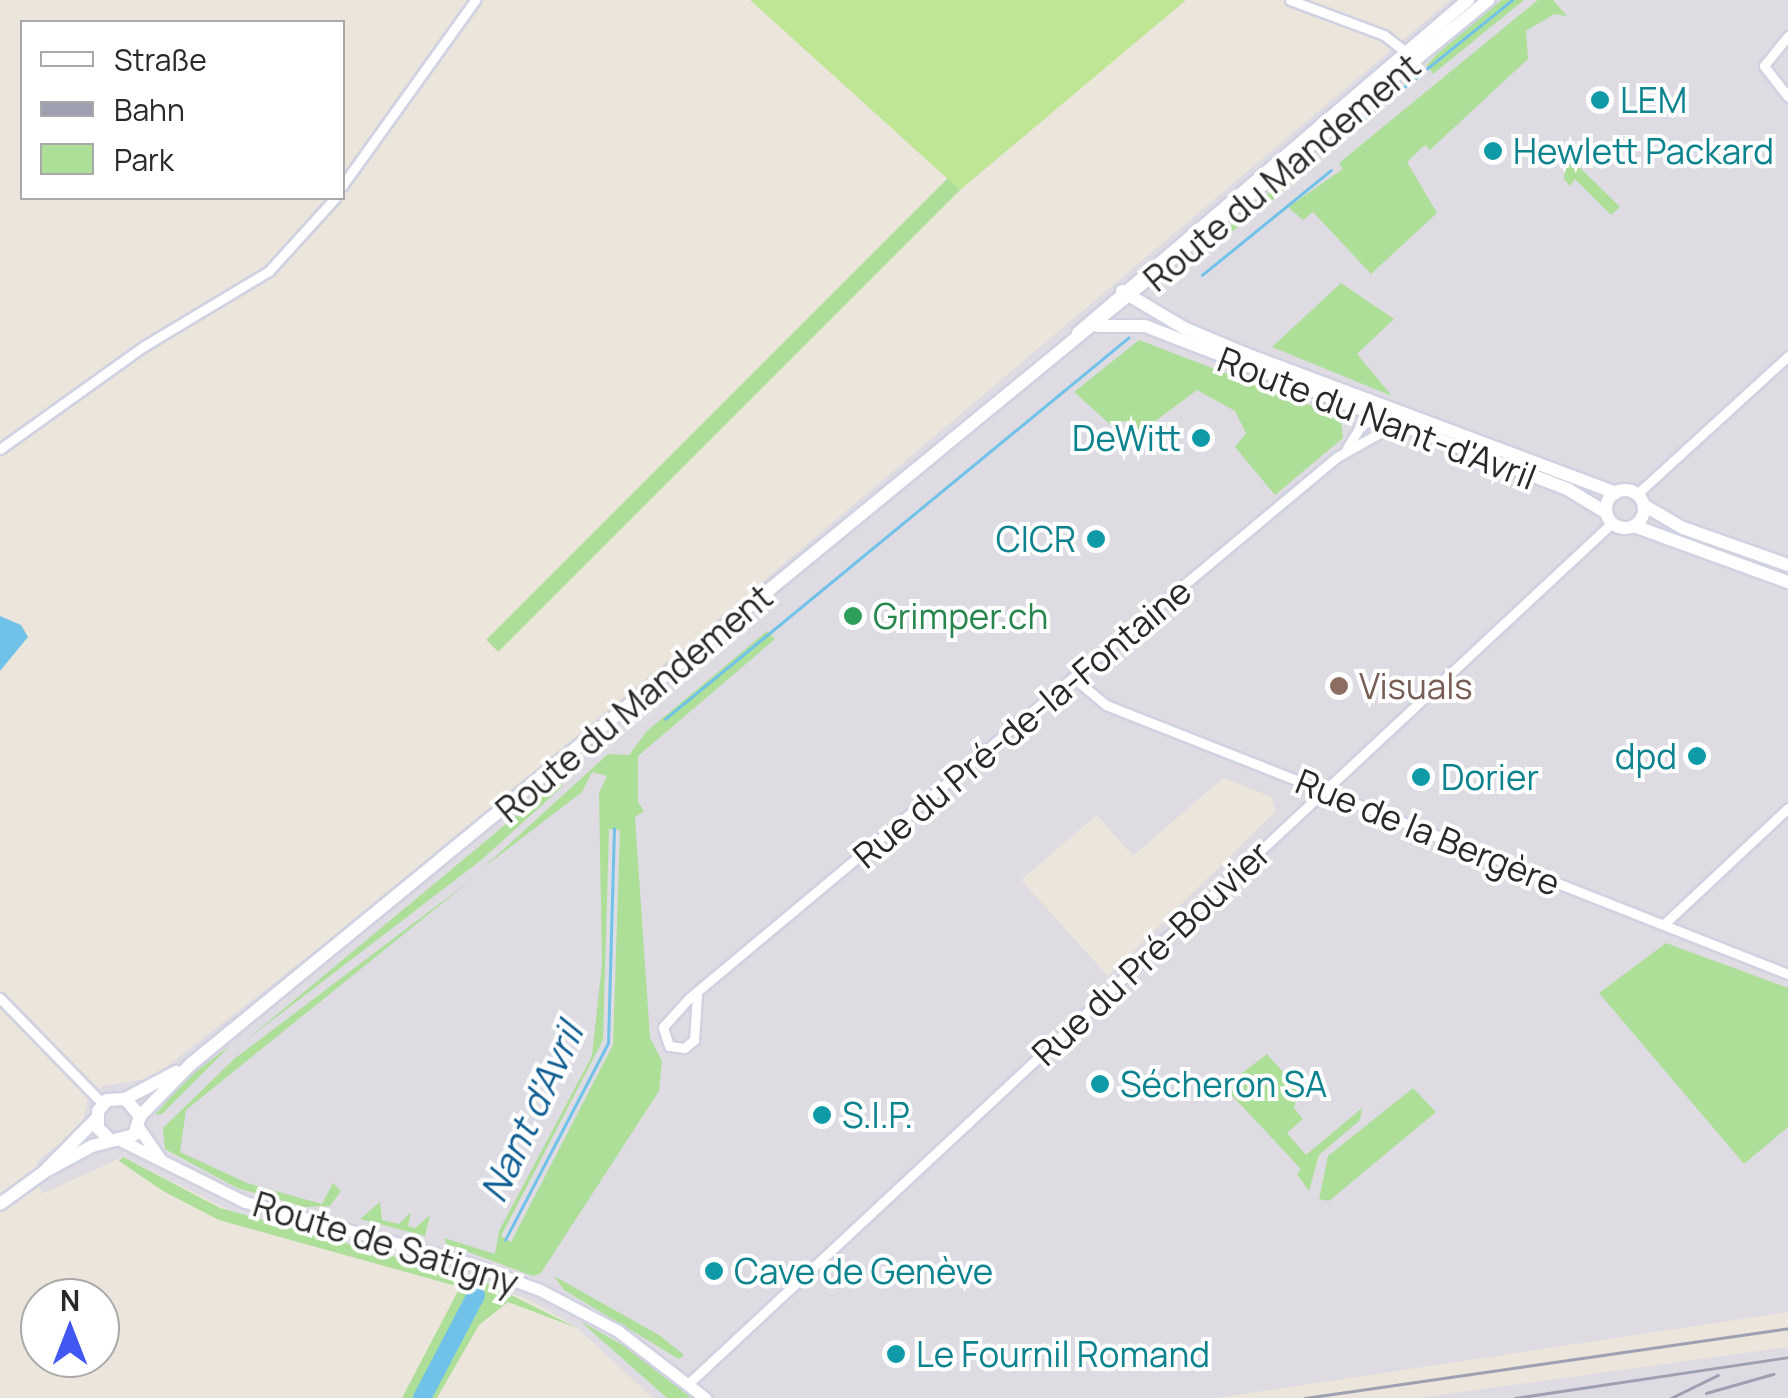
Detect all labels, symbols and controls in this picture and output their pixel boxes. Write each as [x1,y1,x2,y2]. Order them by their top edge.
legend [20,20,345,200]
text: Straße [114,39,207,80]
street label: Route du Mandement [1135,44,1429,300]
place label: LEM [1620,79,1687,121]
text: Bahn [114,89,185,130]
marker: LEM [1589,89,1611,111]
place label: Hewlett Packard [1513,130,1774,172]
text: Park [114,139,174,180]
marker: Hewlett Packard [1482,140,1504,162]
street label: Route du Nant-d'Avril [1212,338,1542,498]
place label: DeWitt [1072,417,1181,459]
marker: DeWitt [1190,427,1212,449]
place label: CICR [996,518,1076,560]
marker: CICR [1085,528,1107,550]
street label: Rue du Pré-de-la-Fontaine [845,570,1199,876]
street label: Route du Mandement [487,575,781,831]
place label: Grimper.ch [873,595,1048,637]
marker: Grimper.ch [842,605,864,627]
place label: Visuals [1359,665,1473,707]
marker: Visuals [1328,675,1350,697]
place label: dpd [1615,735,1677,777]
marker: dpd [1686,745,1708,767]
place label: Dorier [1441,756,1539,798]
street label: Rue de la Bergère [1290,760,1566,904]
marker: Dorier [1410,766,1432,788]
street label: Rue du Pré-Bouvier [1023,832,1279,1074]
water label: Nant d'Avril [470,1015,592,1209]
place label: Sécheron SA [1120,1063,1327,1105]
marker: Sécheron SA [1089,1073,1111,1095]
place label: S.I.P. [842,1094,913,1136]
marker: S.I.P. [811,1104,833,1126]
street label: Route de Satigny [248,1183,524,1303]
place label: Cave de Genève [734,1250,993,1292]
marker: Cave de Genève [703,1260,725,1282]
north arrow [20,1278,120,1378]
text: N [60,1281,80,1319]
place label: Le Fournil Romand [916,1333,1210,1375]
marker: Le Fournil Romand [885,1343,907,1365]

